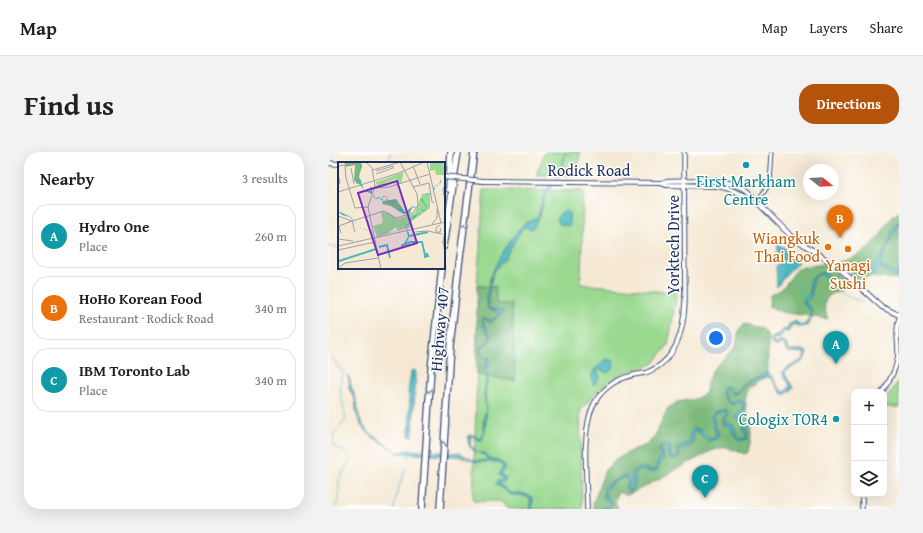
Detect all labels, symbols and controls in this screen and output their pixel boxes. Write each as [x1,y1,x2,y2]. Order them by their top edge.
text: Map [20,14,57,42]
text: Map [762,18,788,38]
text: Layers [810,18,848,38]
text: Share [870,18,903,38]
text: Find us [24,84,114,125]
button: Directions [799,84,899,124]
street label: Rodick Road [548,158,631,182]
marker: First Markham Centre [741,160,751,170]
inset map [338,162,445,269]
north arrow [803,164,839,200]
text: Nearby [40,166,94,191]
text: 3 results [242,169,288,188]
place label: First Markham Centre [696,169,796,211]
street label: Yorktech Drive [661,195,685,295]
pin: B [827,205,853,238]
text: Hydro One [79,216,149,237]
one-way arrow [459,223,468,229]
place label: Wiangkuk Thai Food [752,226,821,268]
text: A [50,227,58,246]
text: 260 m [255,227,287,246]
text: Place [79,237,108,256]
marker: Wiangkuk Thai Food [823,242,833,252]
marker: Yanagi Sushi [843,244,853,254]
place label: Yanagi Sushi [825,253,871,295]
street label: Highway 407 [423,285,455,373]
text: HoHo Korean Food [79,288,202,309]
text: B [50,299,58,318]
text: 340 m [255,299,287,318]
text: Restaurant · Rodick Road [79,309,214,328]
your location [706,328,726,348]
pin: A [823,331,849,364]
text: IBM Toronto Lab [79,360,190,381]
text: C [50,371,58,390]
text: 340 m [255,371,287,390]
text: Place [79,381,108,400]
one-way arrow [425,387,434,393]
map controls [851,389,887,497]
button: + [851,389,887,425]
place label: Cologix TOR4 [739,407,828,431]
marker: Cologix TOR4 [831,414,841,424]
button: − [851,425,887,461]
one-way arrow [439,441,447,447]
button: layers [851,461,887,497]
pin: C [692,465,718,498]

